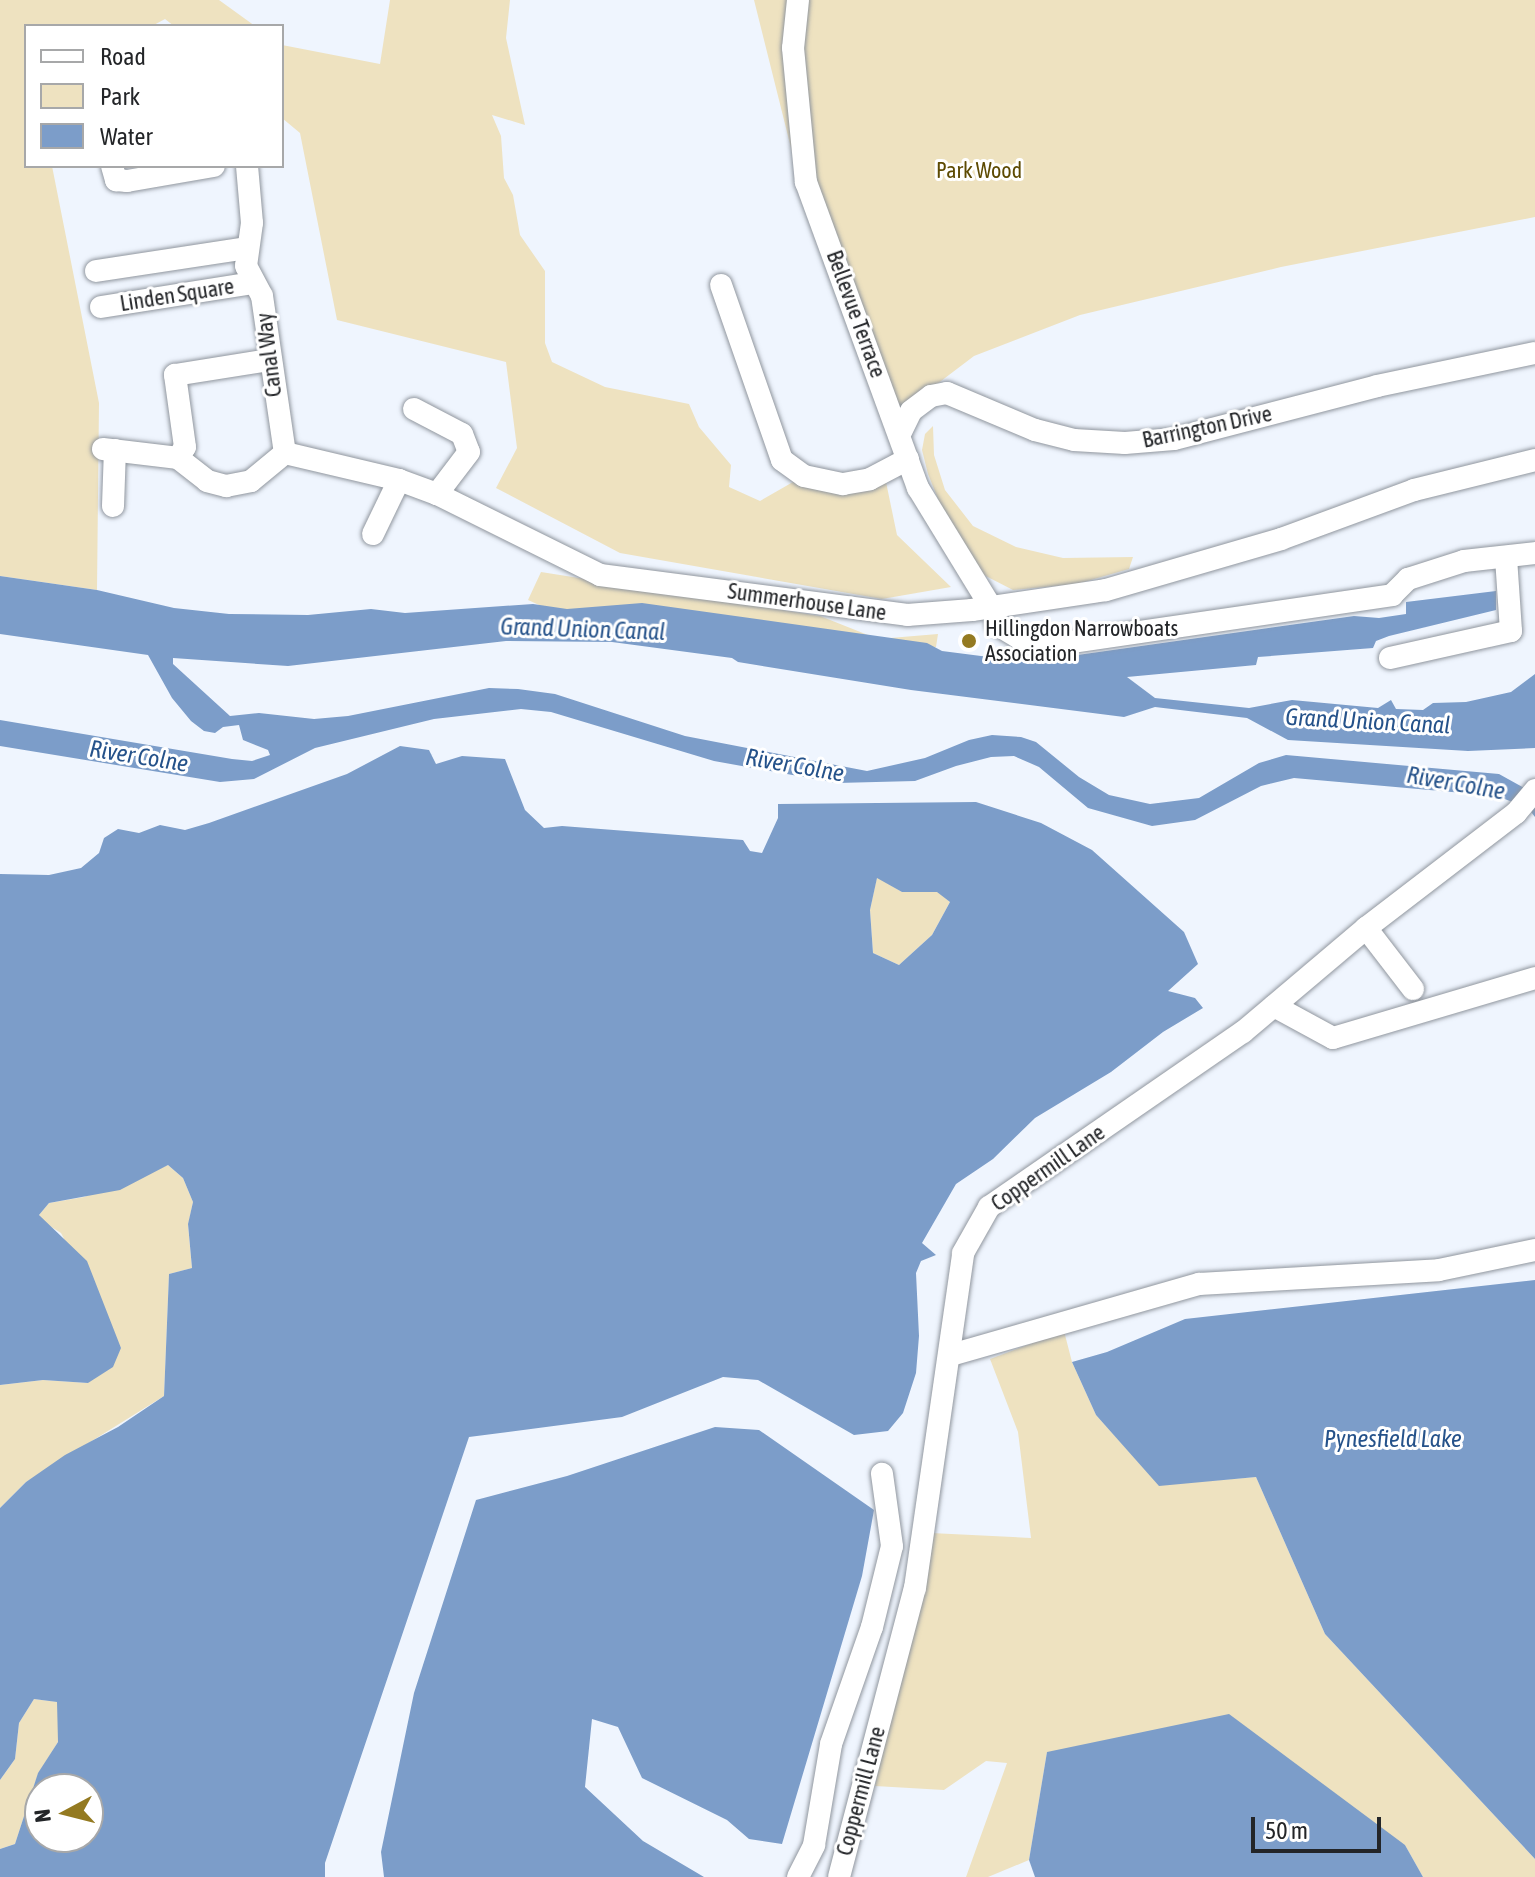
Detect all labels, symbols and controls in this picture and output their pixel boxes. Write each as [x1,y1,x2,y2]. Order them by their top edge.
legend [24,24,284,168]
text: Road [100,43,146,70]
text: Park [100,83,140,110]
text: Water [100,123,153,150]
park label: Park Wood [936,158,1022,184]
street label: Bellevue Terrace [821,247,891,381]
street label: Linden Square [118,273,236,317]
street label: Canal Way [251,311,287,399]
street label: Barrington Drive [1140,400,1274,454]
street label: Summerhouse Lane [726,578,888,626]
water label: Grand Union Canal [500,612,666,646]
place label: Hillingdon Narrowboats Association [985,615,1178,666]
marker: Hillingdon Narrowboats Association [960,632,978,650]
water label: Grand Union Canal [1285,702,1451,740]
water label: River Colne [88,734,190,778]
water label: River Colne [744,742,846,788]
water label: River Colne [1405,760,1507,806]
street label: Coppermill Lane [986,1119,1110,1217]
water label: Pynesfield Lake [1324,1425,1462,1453]
street label: Coppermill Lane [831,1724,891,1858]
north arrow [24,1773,104,1853]
scale bar [1255,1801,1385,1851]
text: N [28,1808,56,1824]
text: 50 m [1265,1817,1308,1844]

